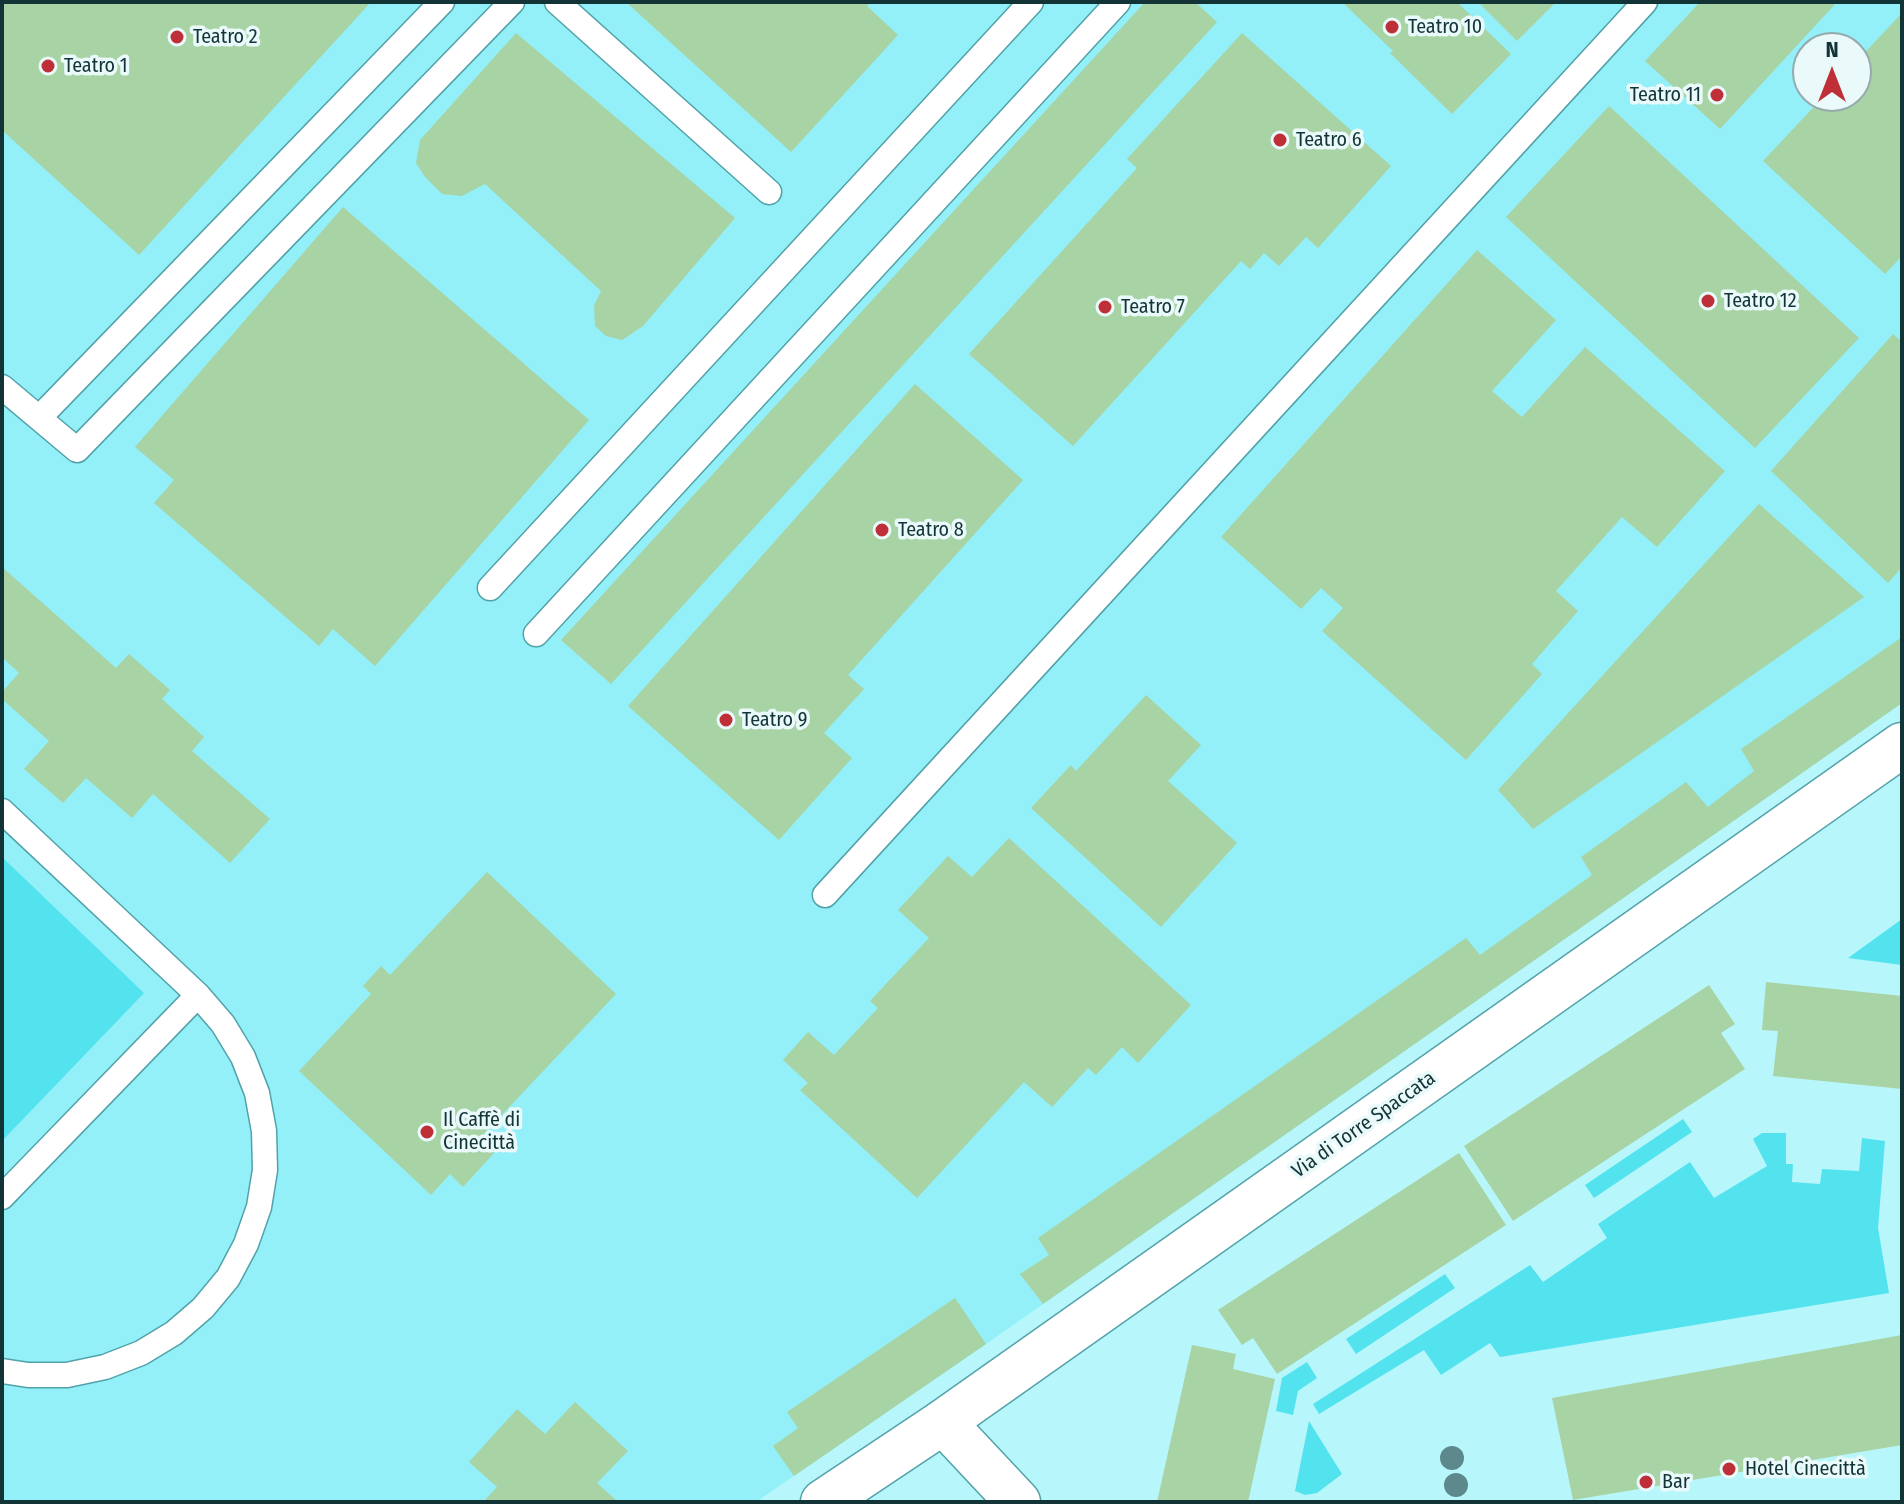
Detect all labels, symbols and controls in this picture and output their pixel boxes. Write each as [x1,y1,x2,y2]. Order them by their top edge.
place label: Teatro 10 [1408,15,1482,39]
marker: Teatro 10 [1383,18,1401,36]
place label: Teatro 2 [193,25,258,49]
marker: Teatro 2 [168,28,186,46]
north arrow [1792,32,1872,112]
text: N [1825,36,1839,63]
place label: Teatro 1 [64,54,128,78]
marker: Teatro 1 [39,57,57,75]
place label: Teatro 11 [1630,83,1701,107]
marker: Teatro 11 [1708,86,1726,104]
place label: Teatro 6 [1296,128,1362,152]
marker: Teatro 6 [1271,131,1289,149]
place label: Teatro 12 [1724,289,1796,313]
marker: Teatro 12 [1699,292,1717,310]
place label: Teatro 7 [1121,295,1185,319]
marker: Teatro 7 [1096,298,1114,316]
place label: Teatro 8 [898,518,964,542]
marker: Teatro 8 [873,521,891,539]
place label: Teatro 9 [742,708,808,732]
marker: Teatro 9 [717,711,735,729]
street label: Via di Torre Spaccata [1288,1067,1440,1183]
place label: Il Caffè di Cinecittà [443,1108,520,1155]
marker: Il Caffè di Cinecittà [418,1123,436,1141]
place label: Hotel Cinecittà [1745,1457,1866,1481]
marker: Hotel Cinecittà [1720,1460,1738,1478]
place label: Bar [1662,1470,1690,1494]
marker: Bar [1637,1473,1655,1491]

